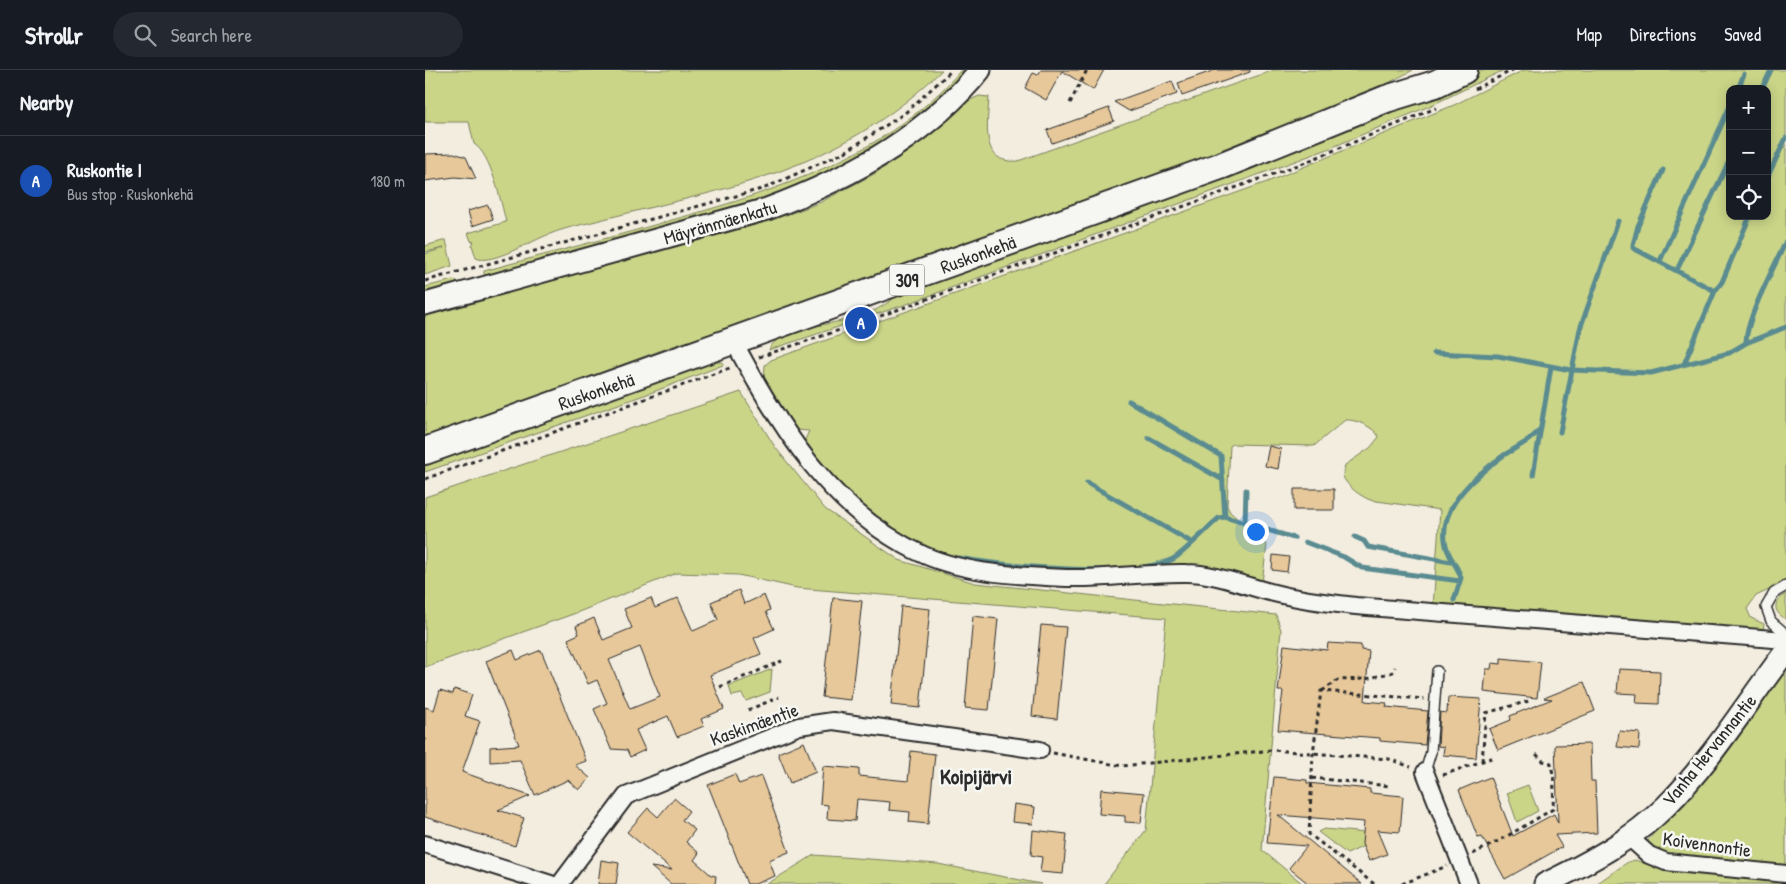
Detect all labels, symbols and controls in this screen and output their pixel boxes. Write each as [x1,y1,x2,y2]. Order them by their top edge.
search box [113,12,463,57]
text: Strollr [25,19,83,51]
icon: search [131,21,159,49]
text: Search here [171,22,252,48]
text: Map [1577,22,1602,47]
text: Directions [1630,22,1696,47]
text: Saved [1724,22,1761,47]
map controls [1726,85,1771,220]
button: + [1726,85,1771,130]
text: Nearby [20,88,73,117]
button: − [1726,130,1771,175]
text: Ruskontie I [67,157,142,183]
text: A [32,170,40,192]
text: 180 m [371,170,405,192]
button: locate [1726,175,1771,220]
text: Bus stop · Ruskonkehä [67,183,193,205]
street label: Mäyränmäenkatu [661,193,780,251]
street label: Ruskonkehä [937,228,1020,280]
road number: 309 [889,264,925,296]
pin: A [845,304,877,342]
street label: Ruskonkehä [555,366,638,416]
your location [1243,519,1269,545]
street label: Vanha Hervannantie [1656,688,1762,811]
street label: Kaskimäentie [706,696,802,752]
district label: Koipijärvi [940,762,1012,792]
street label: Koivennontie [1661,825,1753,863]

